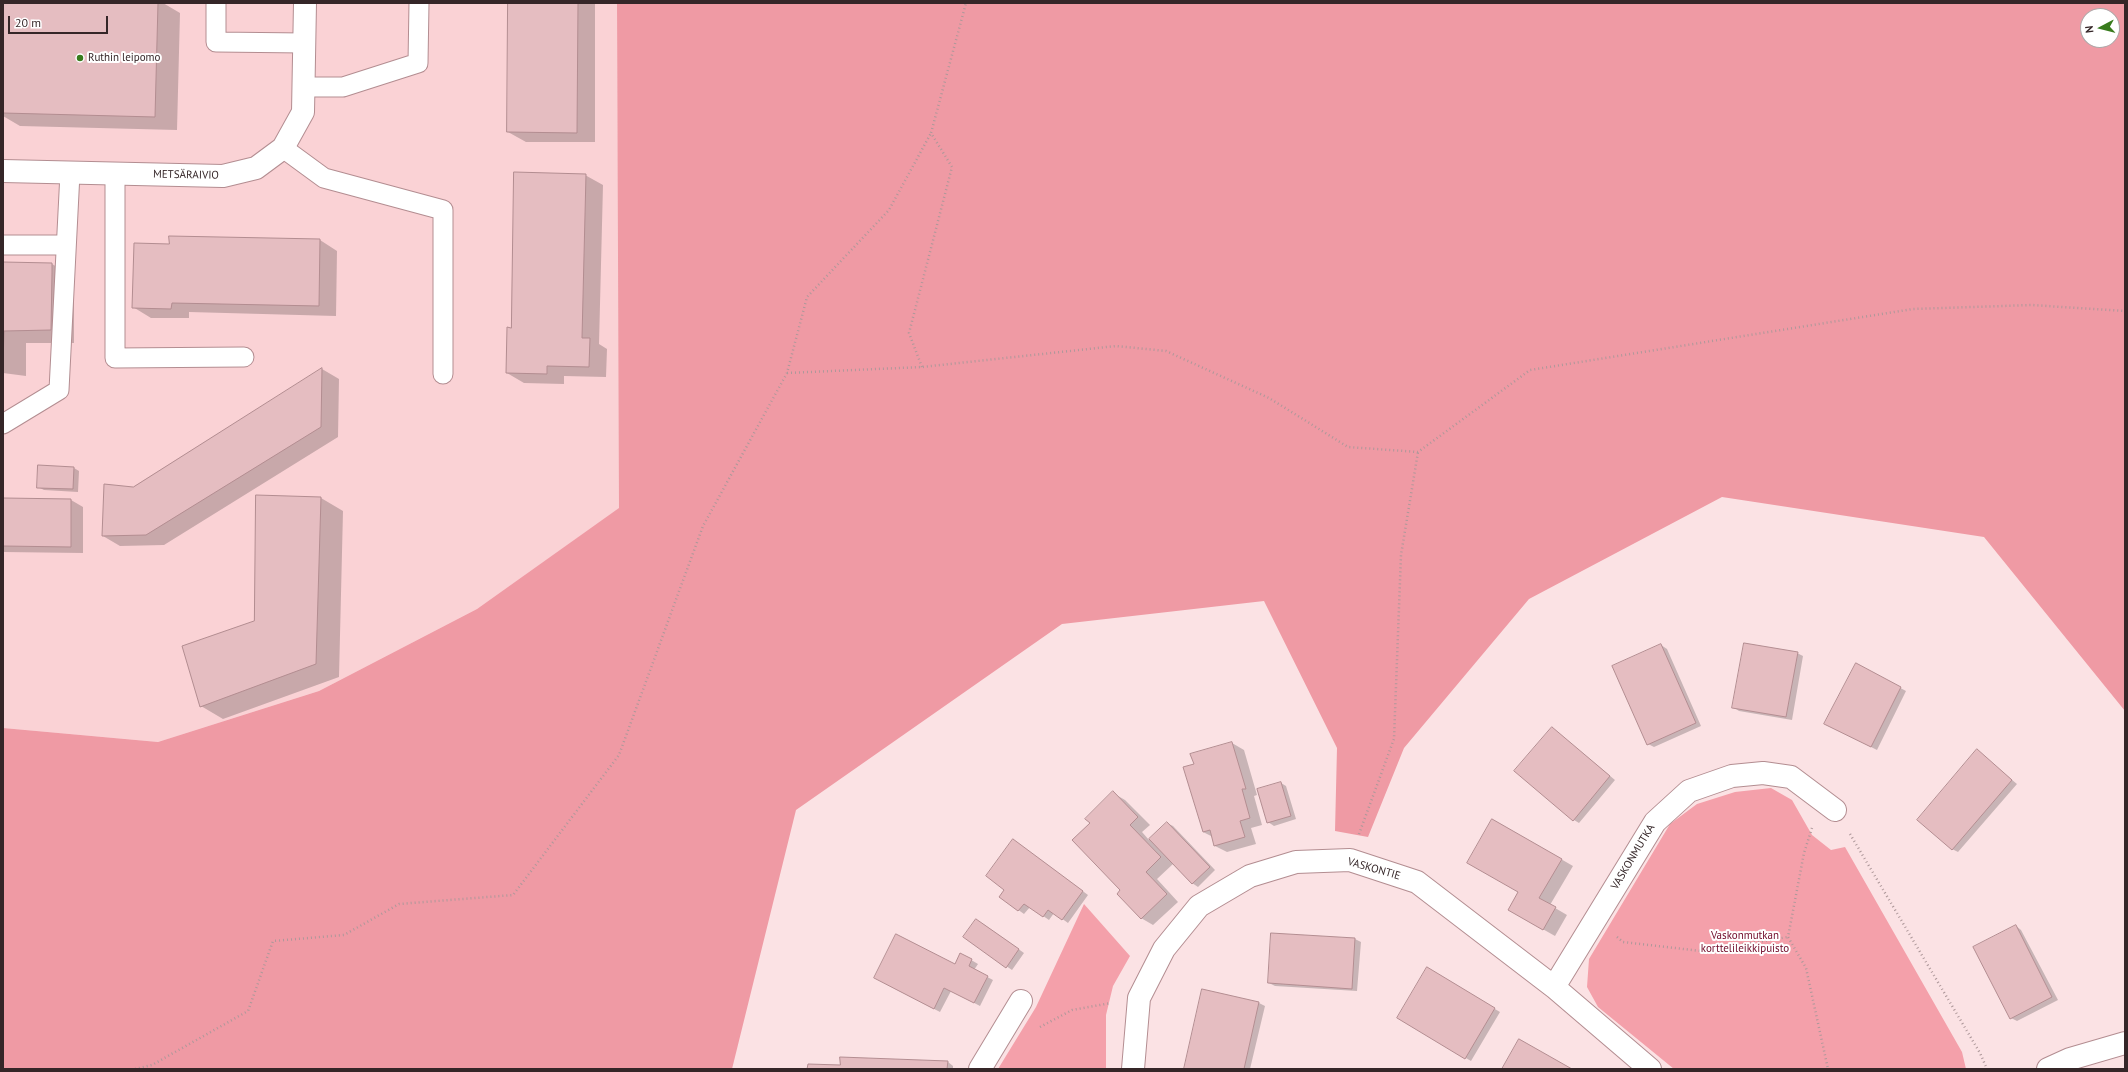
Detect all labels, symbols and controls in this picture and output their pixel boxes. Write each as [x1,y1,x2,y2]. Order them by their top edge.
scale bar [10,8,110,34]
north arrow [2080,8,2120,48]
text: 20 m [15,15,41,30]
text: N [2082,25,2096,34]
place label: Ruthin leipomo [88,51,160,65]
marker: Ruthin leipomo [75,53,85,63]
street label: METSÄRAIVIO [153,168,219,182]
street label: VASKONMUTKA [1608,822,1658,892]
street label: VASKONTIE [1346,855,1402,883]
park label: Vaskonmutkan korttelileikkipuisto [1701,929,1789,955]

